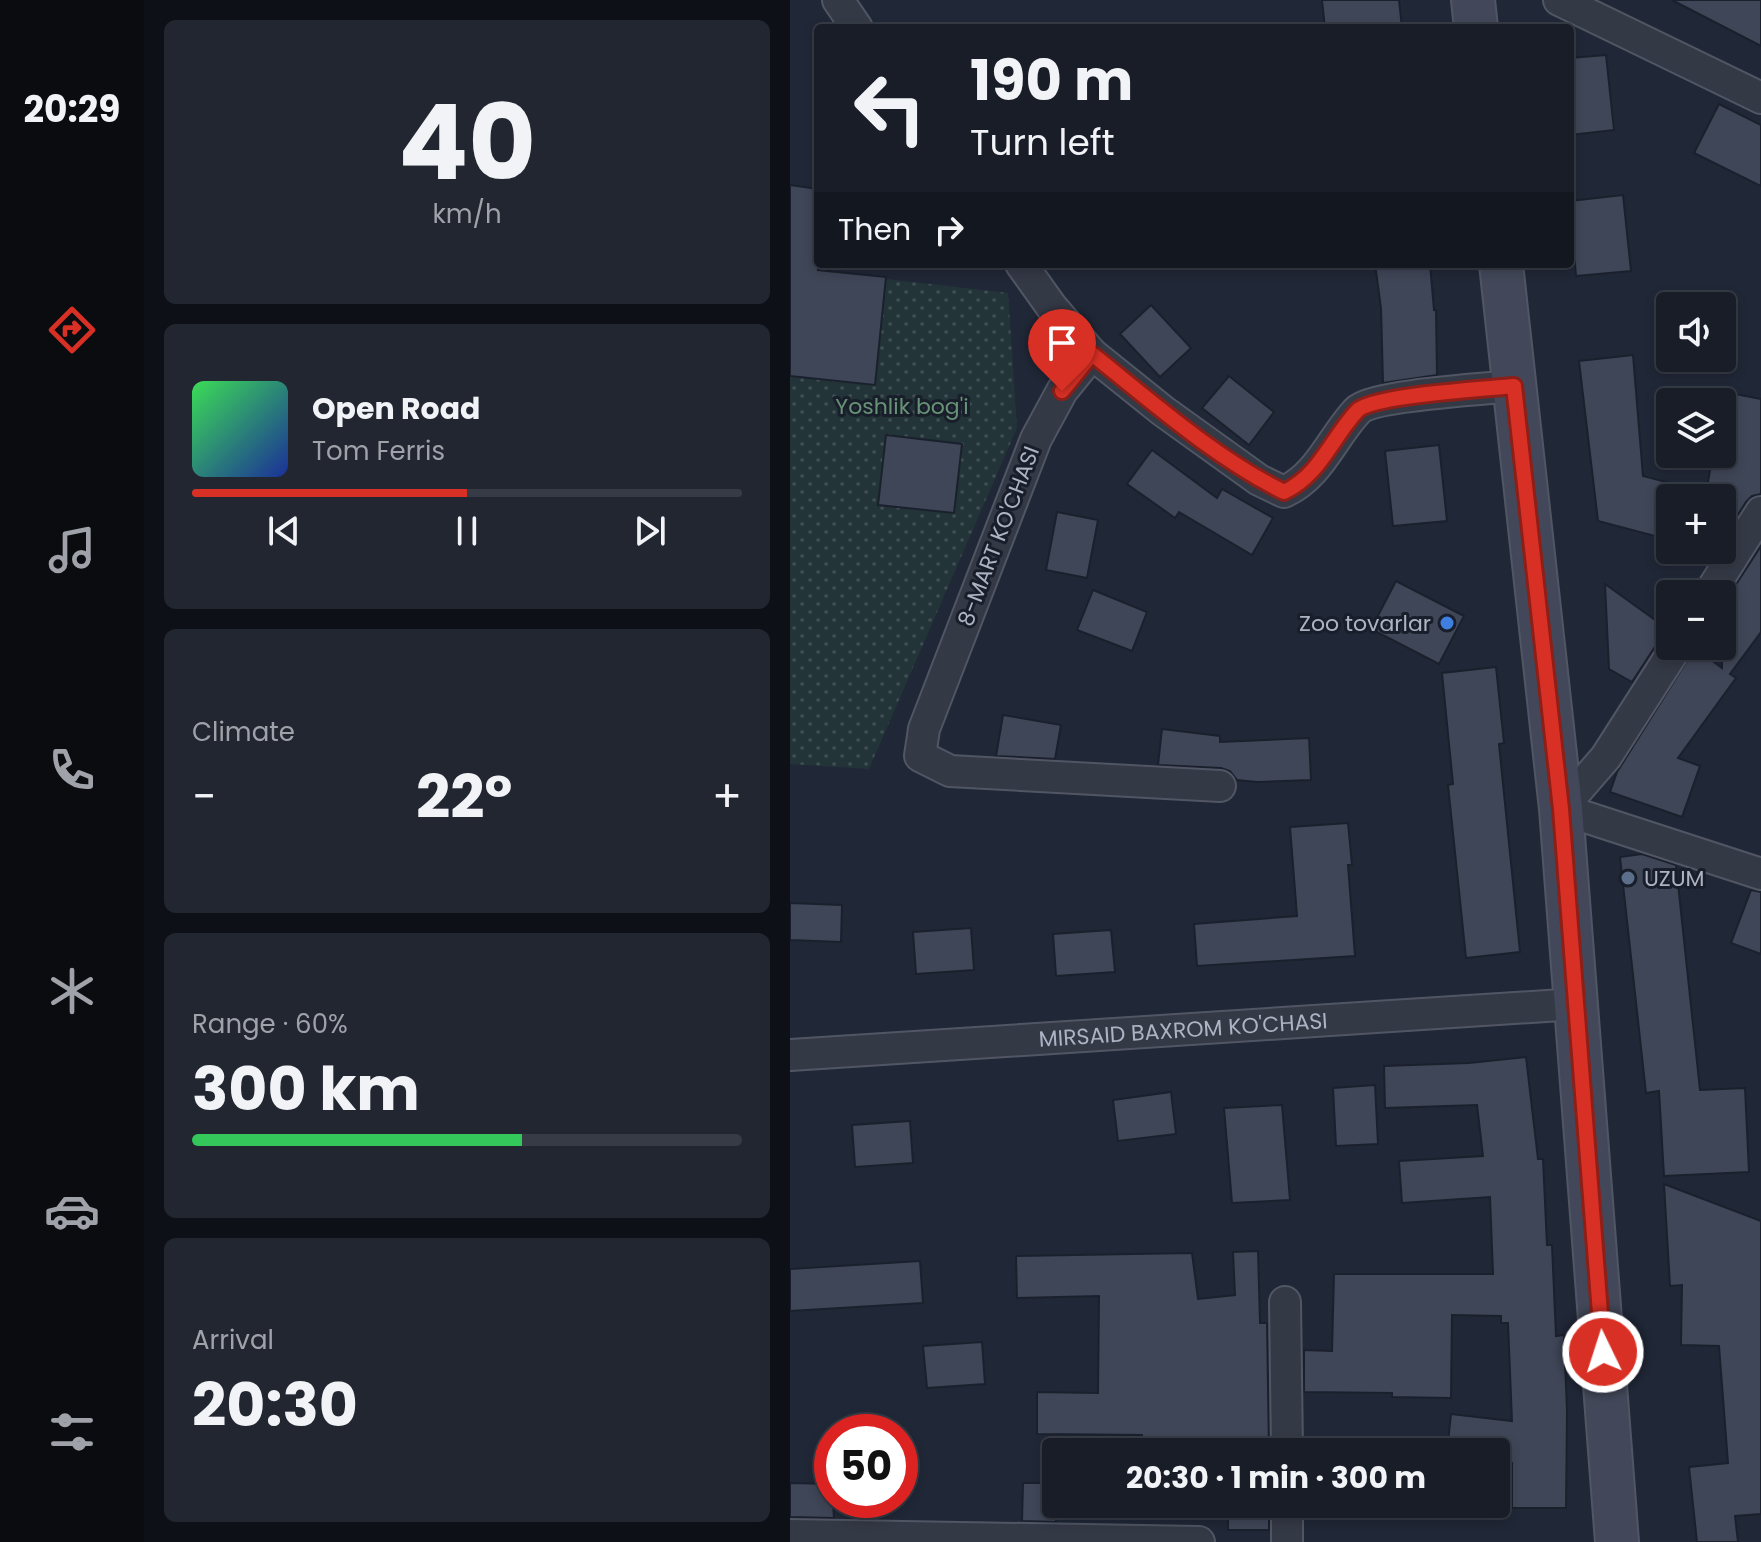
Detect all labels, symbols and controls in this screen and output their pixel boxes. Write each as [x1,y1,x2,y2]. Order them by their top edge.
text: 190 m [970,41,1133,120]
icon: left [838,56,942,160]
text: 40 [398,70,536,215]
text: 20:29 [24,84,120,135]
text: Turn left [970,117,1115,168]
text: km/h [432,196,502,232]
text: Then [838,208,911,251]
icon: right [927,208,971,252]
map controls [1656,292,1736,660]
button: sound [1656,292,1736,372]
icon: directions [44,302,100,358]
pin [1028,309,1096,391]
icon: arrive [1040,321,1084,365]
text: Open Road [312,387,480,430]
button: layers [1656,388,1736,468]
park label: Yoshlik bog'i [835,391,969,422]
text: Tom Ferris [312,433,445,469]
street label: 8-MART KO'CHASI [950,442,1047,631]
button: + [1656,484,1736,564]
icon: previous [262,509,306,553]
icon: pause [445,509,489,553]
icon: next [628,509,672,553]
icon: music [44,522,100,578]
button: − [1656,580,1736,660]
place label: Zoo tovarlar [1299,608,1431,639]
marker: Zoo tovarlar [1438,614,1456,632]
text: Climate [192,714,295,750]
icon: phone [44,742,100,798]
text: 22° [416,755,512,839]
text: − [192,766,216,827]
text: + [712,766,742,827]
place label: UZUM [1644,863,1705,894]
marker: UZUM [1619,869,1637,887]
icon: climate [44,963,100,1019]
street label: MIRSAID BAXROM KO'CHASI [1038,1005,1329,1055]
text: Range · 60% [192,1006,348,1042]
text: 300 km [192,1047,420,1131]
icon: car [44,1183,100,1239]
position arrow [1561,1310,1645,1394]
text: Arrival [192,1322,274,1358]
text: 20:30 [192,1363,358,1447]
icon: filters [44,1404,100,1460]
speed limit sign: 50 [814,1414,918,1518]
text: 20:30 · 1 min · 300 m [1126,1456,1426,1499]

